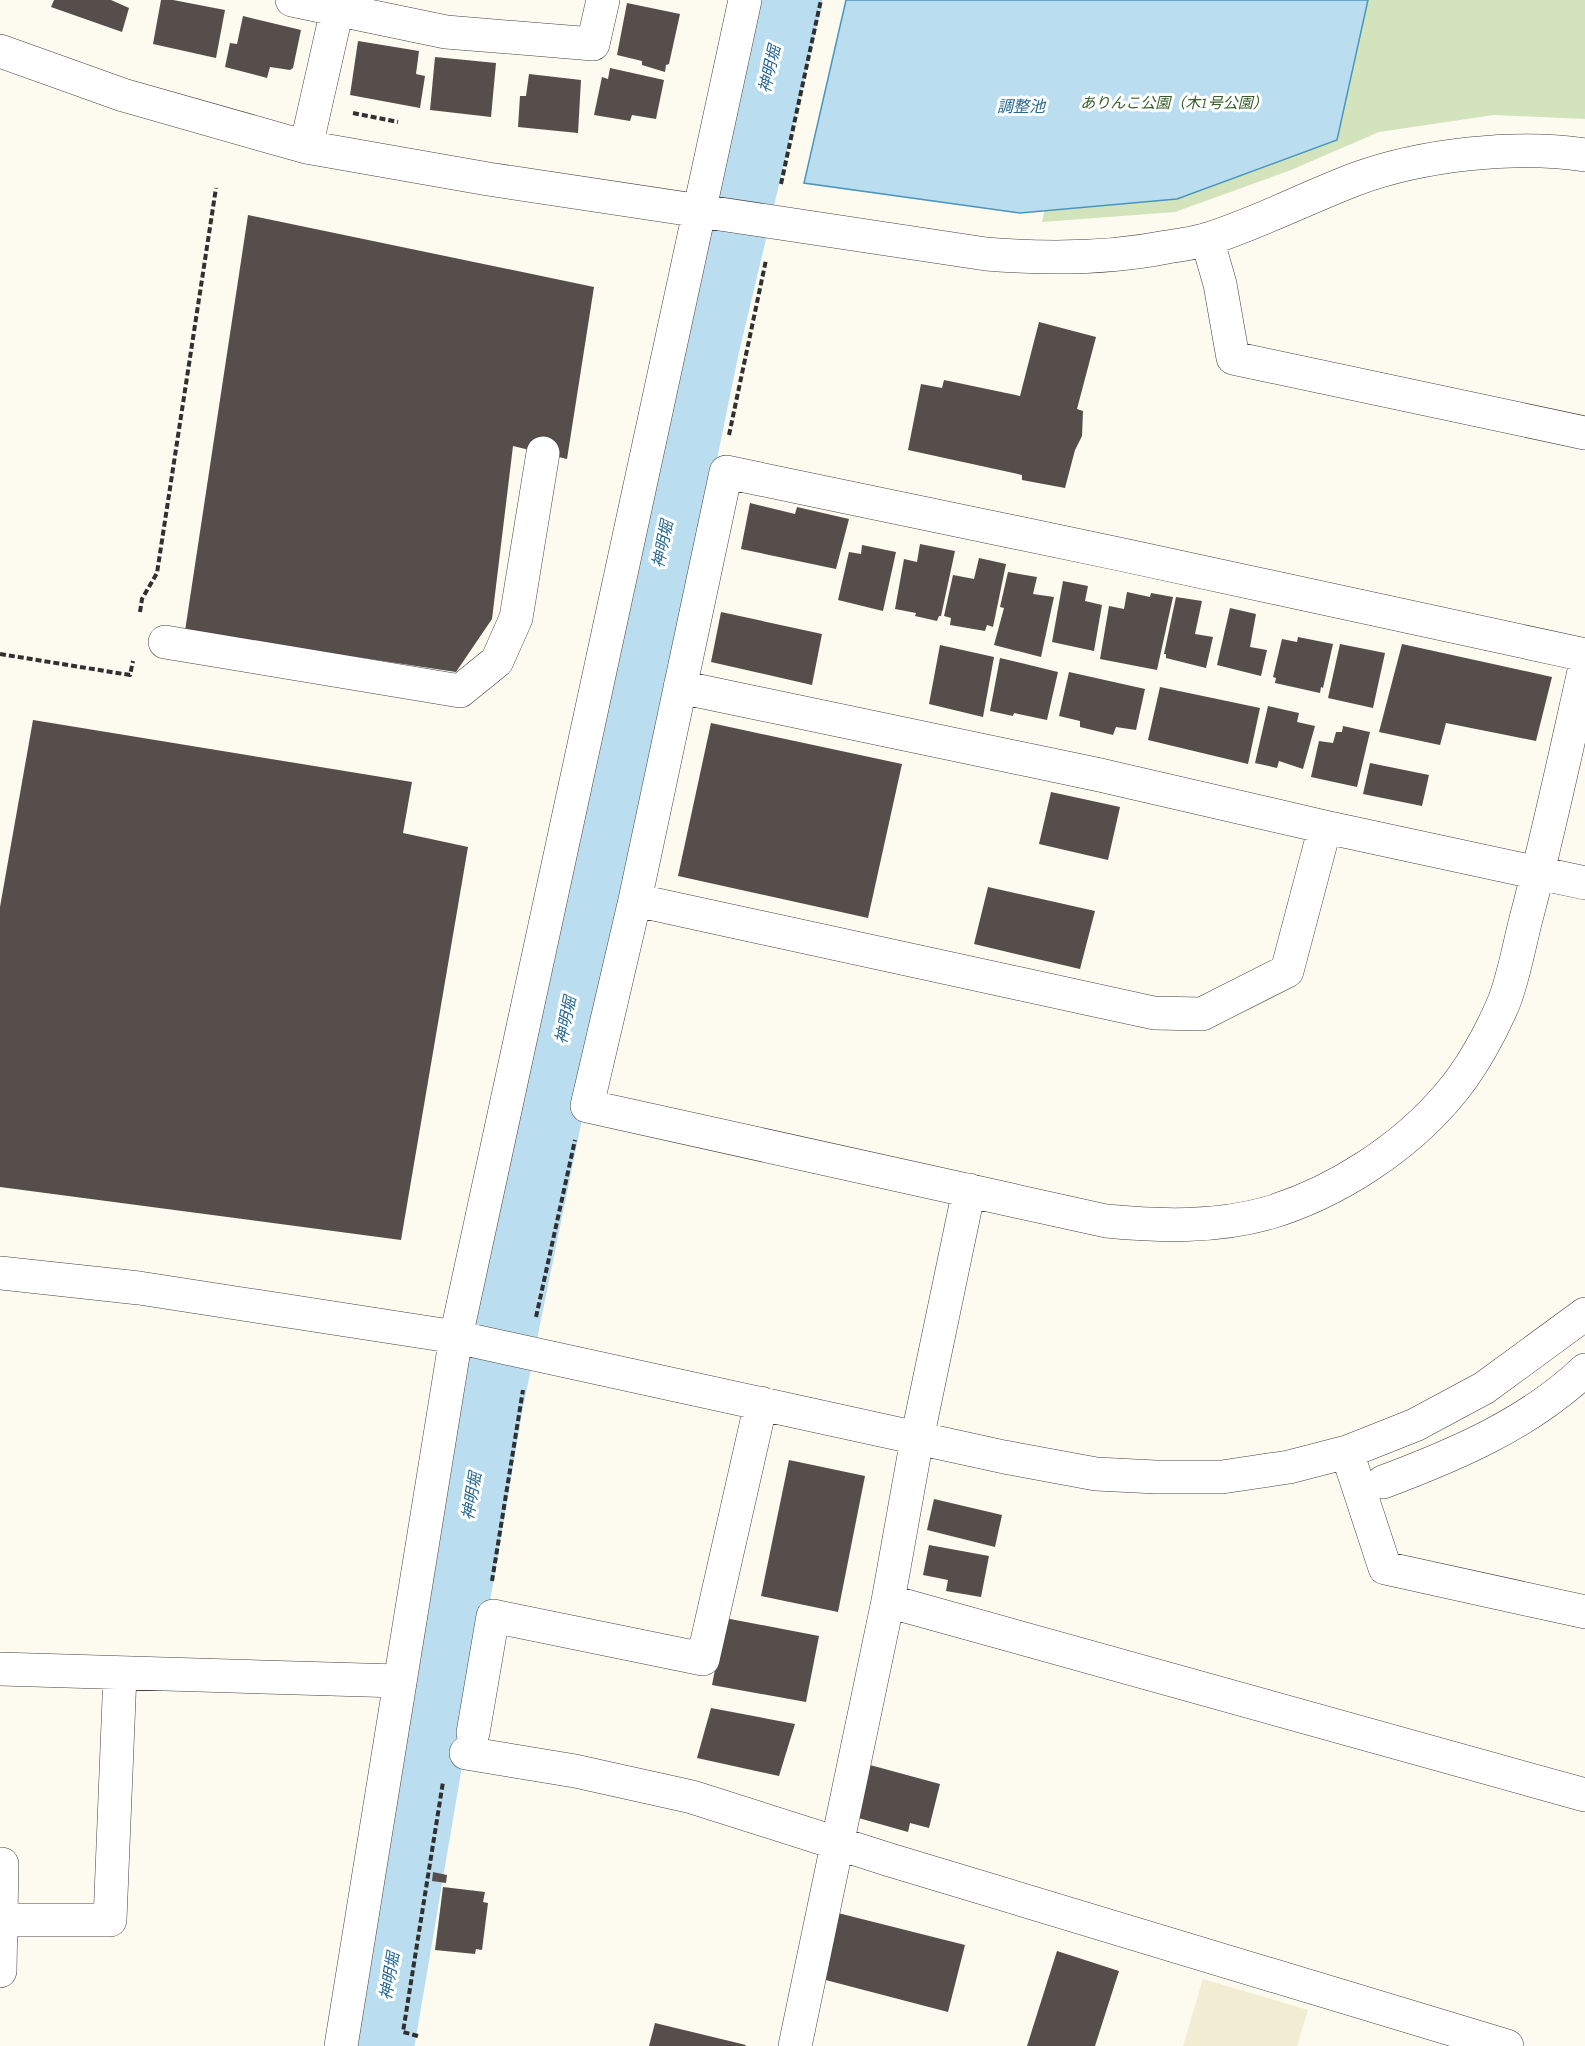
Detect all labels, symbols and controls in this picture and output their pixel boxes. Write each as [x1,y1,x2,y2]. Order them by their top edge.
water label: 神明堀 [753,40,786,95]
park label: ありんこ公園（木1号公園） [1080,92,1268,113]
water label: 調整池 [997,95,1047,117]
water label: 神明堀 [646,515,678,570]
water label: 神明堀 [549,991,581,1046]
water label: 神明堀 [456,1468,487,1522]
water label: 神明堀 [374,1948,405,2002]

